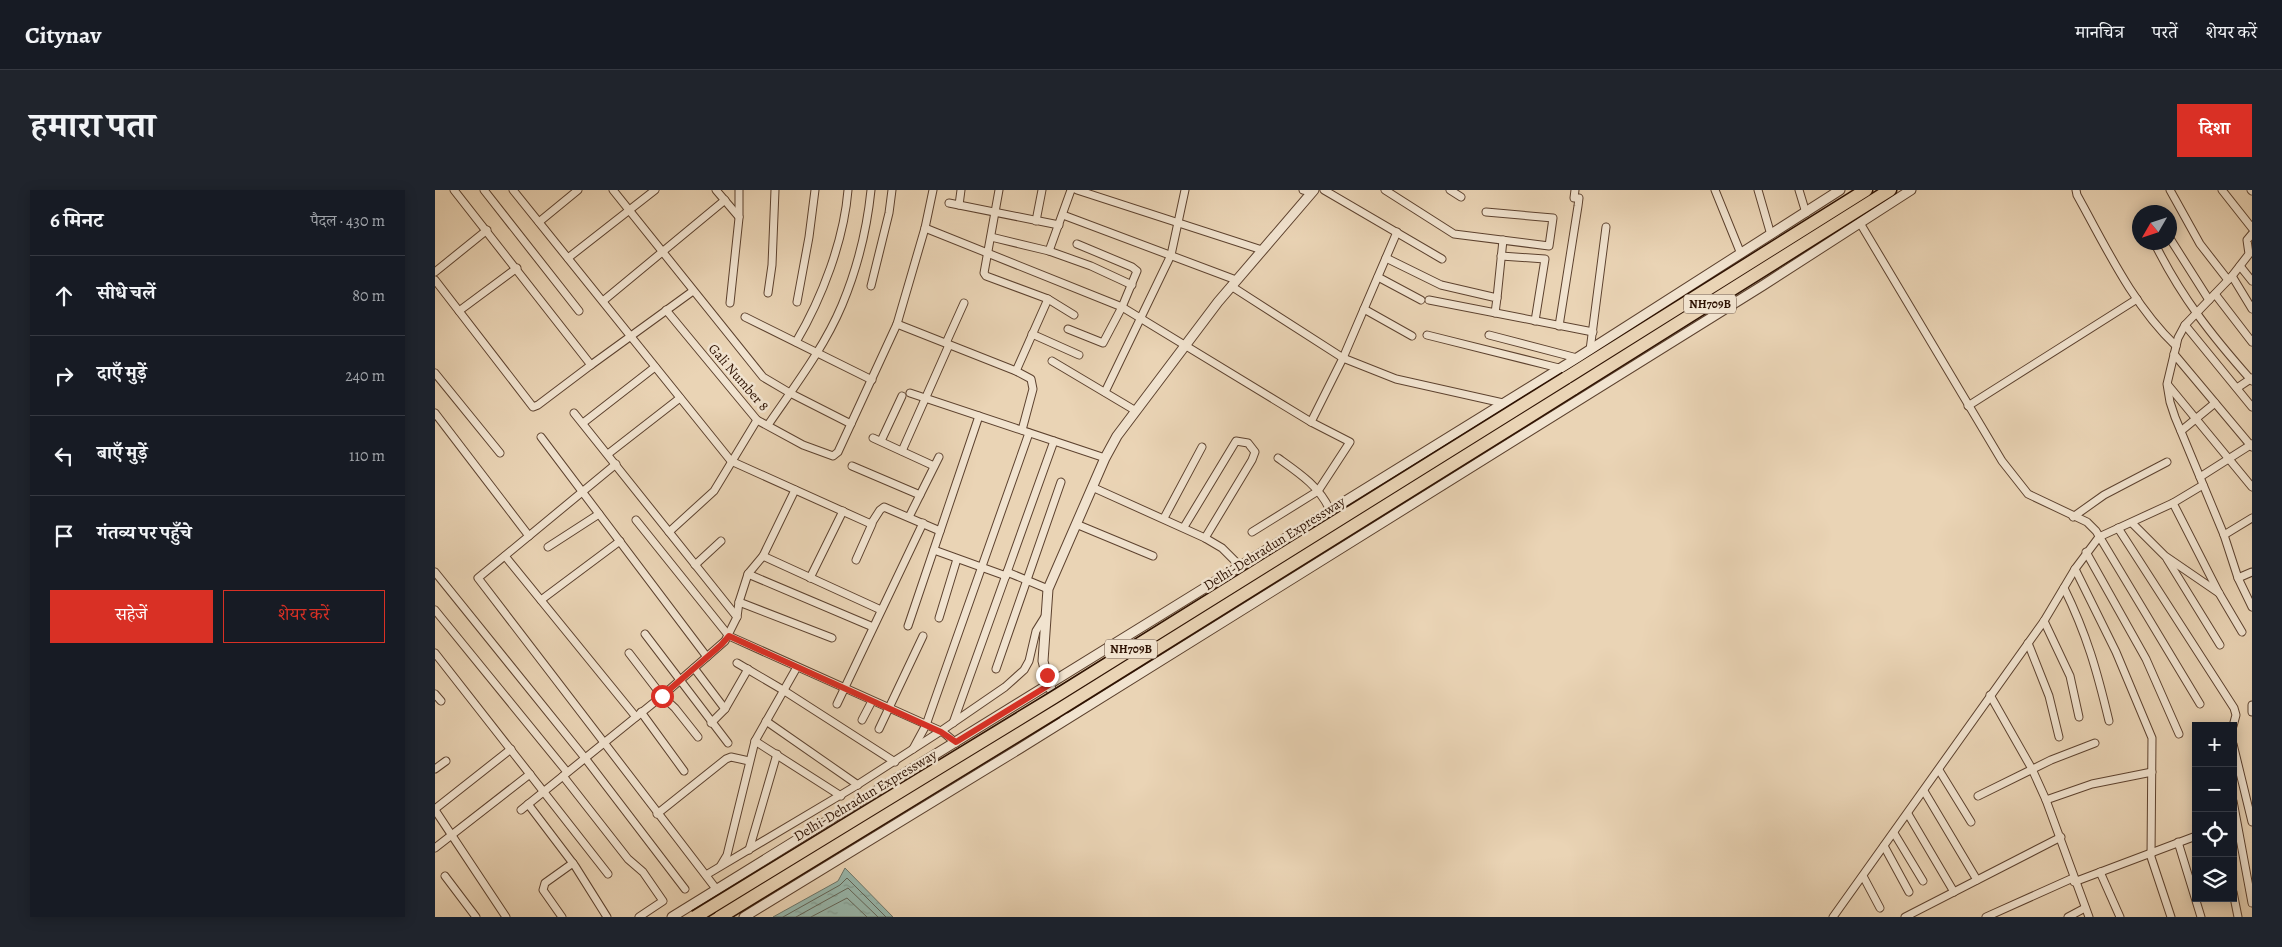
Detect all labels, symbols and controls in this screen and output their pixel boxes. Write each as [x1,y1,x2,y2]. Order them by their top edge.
text: Citynav [25,19,101,51]
text: मानचित्र [2075,20,2124,44]
text: परतें [2152,20,2178,44]
text: शेयर करें [2206,20,2257,44]
text: हमारा पता [30,101,155,149]
button: दिशा [2177,104,2252,157]
north arrow [2132,205,2177,250]
text: 6 मिनट [50,206,103,234]
text: पैदल · 430 m [310,210,385,232]
text: सीधे चलें [97,280,155,306]
icon: ahead [50,282,78,310]
text: 80 m [352,285,385,307]
road number: NH709B [1684,295,1736,314]
street label: Gali Number 8 [704,340,773,415]
text: दाएँ मुड़ें [97,360,147,386]
icon: right [50,362,78,390]
text: 240 m [345,365,385,387]
text: बाएँ मुड़ें [97,440,147,466]
icon: left [50,442,78,470]
text: 110 m [349,445,385,467]
street label: Delhi-Dehradun Expressway [1200,492,1349,595]
text: गंतव्य पर पहुँचे [97,520,192,546]
icon: arrive [50,522,78,550]
button: सहेजें [50,590,213,643]
button: शेयर करें [223,590,385,643]
road number: NH709B [1105,639,1157,658]
route end [1036,664,1059,687]
route start [651,685,674,708]
map controls [2192,722,2237,902]
button: + [2192,722,2237,767]
street label: Delhi-Dehradun Expressway [790,745,941,846]
button: − [2192,767,2237,812]
button: locate [2192,812,2237,857]
button: layers [2192,857,2237,902]

